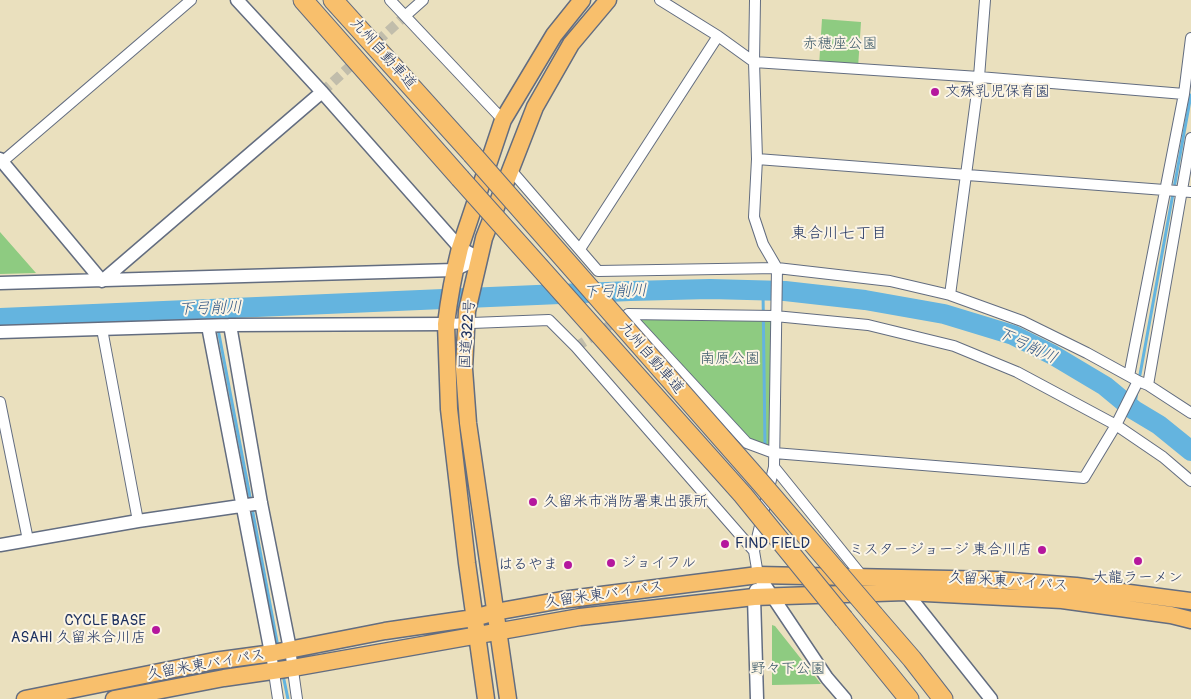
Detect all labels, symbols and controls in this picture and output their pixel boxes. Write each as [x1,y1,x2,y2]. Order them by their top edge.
street label: 九州自動車道 [346,15,420,93]
park label: 赤穂座公園 [803,35,877,53]
place label: 文殊乳児保育園 [945,83,1050,101]
marker: 文殊乳児保育園 [929,86,941,98]
district label: 東合川七丁目 [791,224,887,244]
water label: 下弓削川 [583,281,647,303]
water label: 下弓削川 [178,298,242,320]
street label: 国道322号 [457,298,479,370]
street label: 九州自動車道 [615,318,687,398]
water label: 下弓削川 [994,324,1060,368]
park label: 南原公園 [700,350,760,368]
place label: 久留米市消防署東出張所 [543,493,708,511]
marker: 久留米市消防署東出張所 [527,496,539,508]
place label: FIND FIELD [735,535,810,553]
marker: FIND FIELD [719,538,731,550]
place label: ミスタージョージ 東合川店 [849,541,1032,559]
marker: ミスタージョージ 東合川店 [1036,544,1048,556]
place label: ジョイフル [621,554,696,572]
marker: 大龍ラーメン [1132,555,1144,567]
place label: はるやま [498,556,558,574]
marker: ジョイフル [605,557,617,569]
marker: はるやま [562,559,574,571]
street label: 久留米東バイパス [948,569,1068,595]
place label: 大龍ラーメン [1093,569,1183,587]
street label: 久留米東バイパス [543,578,665,612]
place label: CYCLE BASE ASAHI 久留米合川店 [11,612,146,647]
marker: CYCLE BASE ASAHI 久留米合川店 [150,624,162,636]
street label: 久留米東バイパス [145,646,267,684]
park label: 野々下公園 [751,660,825,678]

